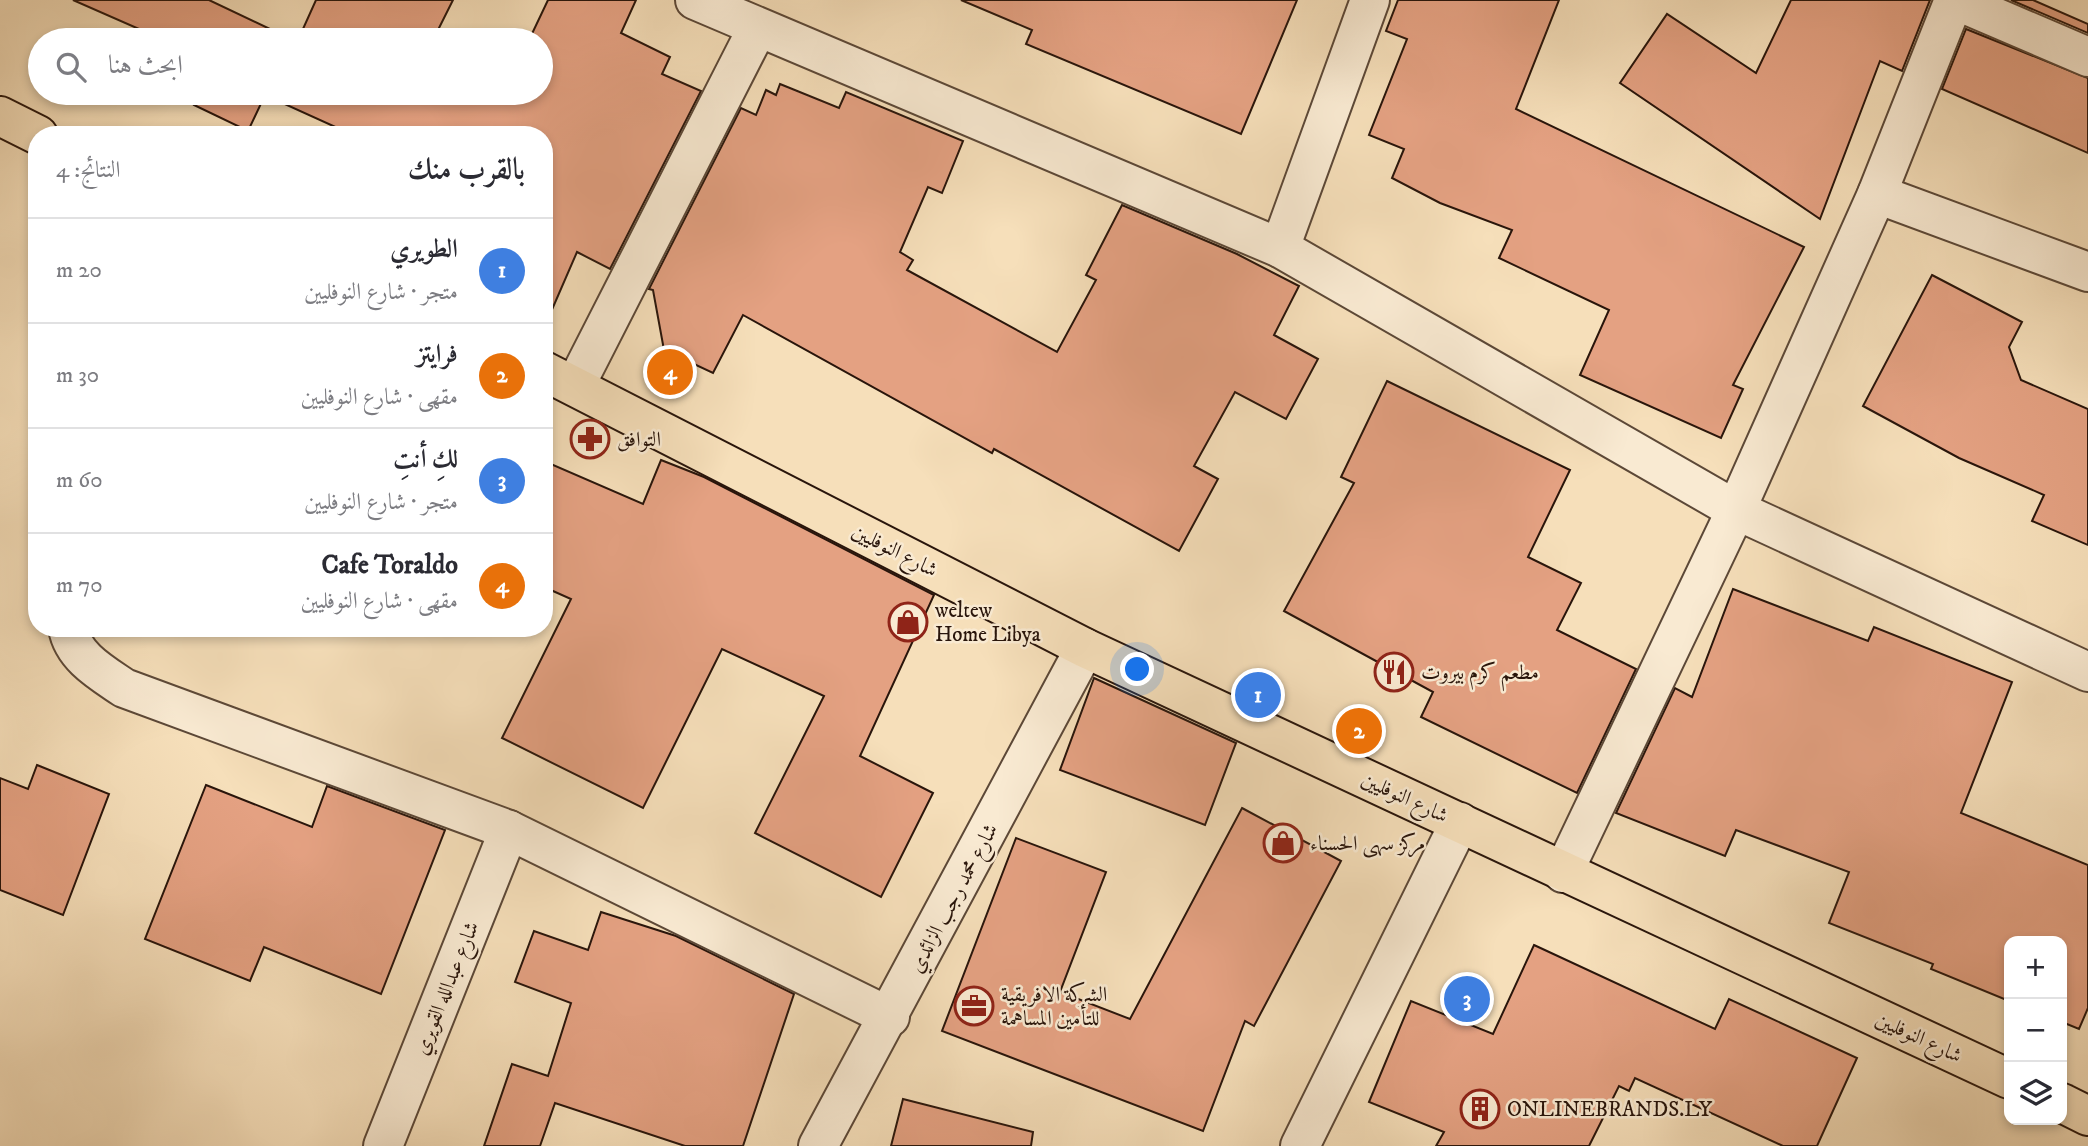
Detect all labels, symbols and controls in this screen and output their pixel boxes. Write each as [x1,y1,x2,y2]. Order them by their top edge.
search box [28,28,553,105]
icon: search [52,48,90,86]
text: ابحث هنا [108,49,183,82]
text: بالقرب منك [408,152,525,189]
text: النتائج: 4 [56,156,121,185]
text: الطويري [390,233,458,266]
text: 20 m [56,256,102,285]
text: 1 [498,256,506,285]
text: متجر · شارع النوفليين [304,278,458,307]
text: فرايتز [417,338,458,371]
pin: 4 [647,346,693,398]
text: 30 m [56,361,99,390]
text: 2 [496,361,508,390]
text: مقهى · شارع النوفليين [301,383,458,412]
pharmacy icon: التوافق [569,418,611,460]
place label: التوافق [617,427,661,453]
text: لكِ أنتِ [393,443,458,476]
text: 60 m [56,466,103,495]
text: 3 [498,466,506,495]
text: متجر · شارع النوفليين [304,488,458,517]
street label: شارع النوفليين [845,518,942,587]
text: Cafe Toraldo [322,549,458,582]
text: 70 m [56,571,103,600]
text: 4 [495,571,509,600]
text: مقهى · شارع النوفليين [301,587,458,616]
place label: weltew Home Libya [934,598,1041,648]
shop icon: weltew Home Libya [887,601,929,643]
restaurant icon: مطعم كرم بيروت [1373,651,1415,693]
your location [1120,652,1154,686]
place label: مطعم كرم بيروت [1421,660,1539,692]
pin: 1 [1235,669,1281,721]
pin: 2 [1336,705,1382,757]
street label: شارع النوفليين [1355,766,1452,833]
street label: شارع محمد رجب الزائدي [904,819,1008,979]
shop icon: مركز سهى الحسناء [1262,822,1304,864]
place label: مركز سهى الحسناء [1310,831,1425,858]
street label: شارع عبدالله القويري [408,918,489,1060]
map controls [2004,936,2067,1125]
button: + [2004,936,2067,999]
pin: 3 [1444,973,1490,1025]
place label: الشركة الافريقية للتأمين المساهمة [1001,981,1107,1032]
office icon: الشركة الافريقية للتأمين المساهمة [953,985,995,1027]
button: − [2004,999,2067,1062]
street label: شارع النوفليين [1869,1006,1966,1073]
button: layers [2004,1062,2067,1125]
building icon: ONLINEBRANDS.LY [1459,1088,1501,1130]
place label: ONLINEBRANDS.LY [1507,1097,1713,1123]

